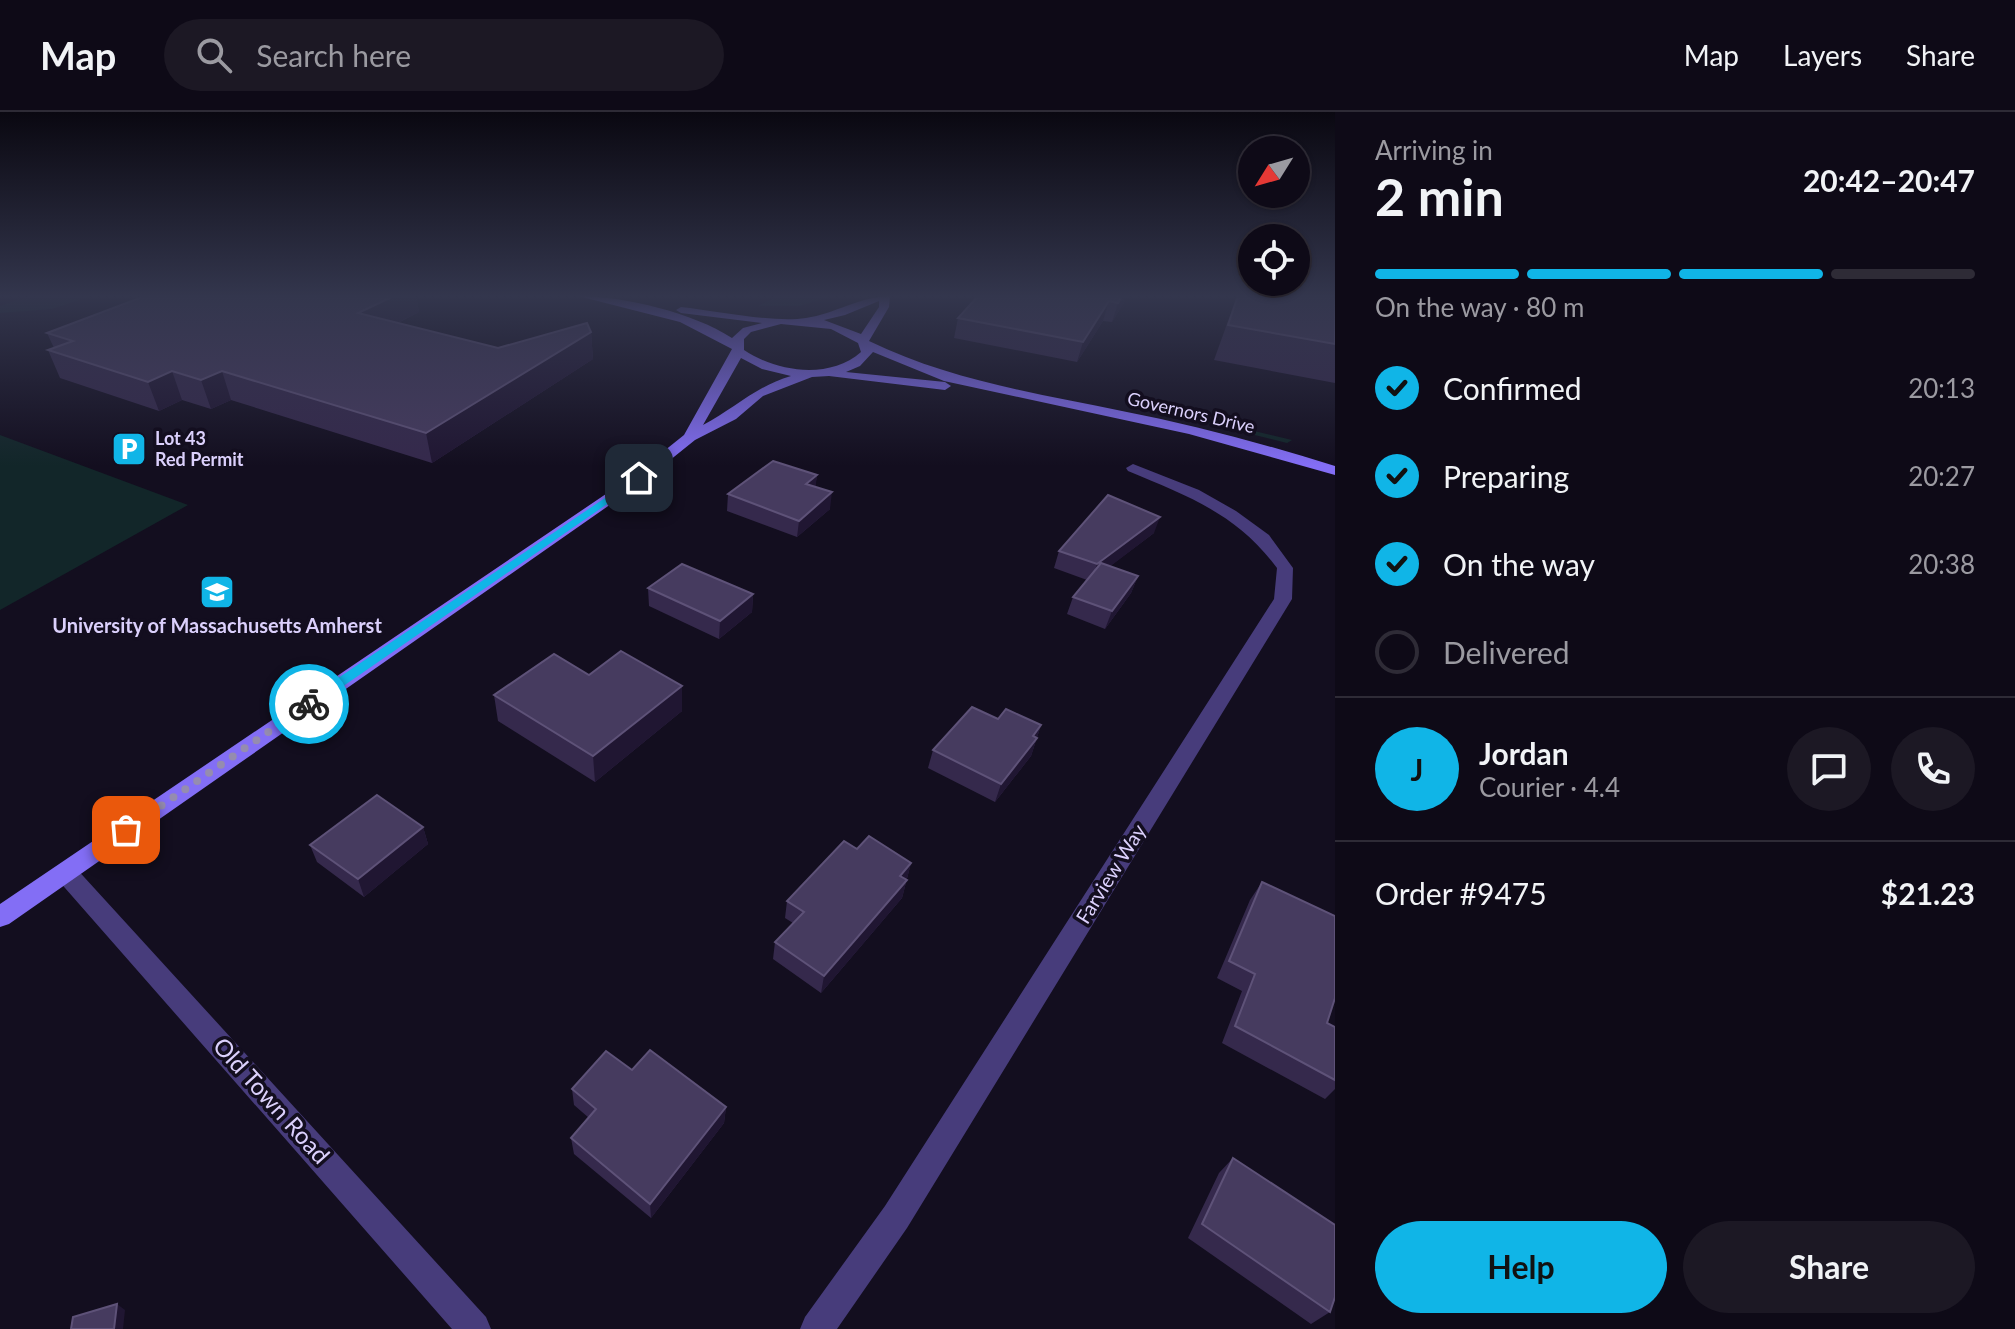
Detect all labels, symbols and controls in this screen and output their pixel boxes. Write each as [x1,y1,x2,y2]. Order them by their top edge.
search box [164,19,724,91]
text: Map [40,32,116,78]
icon: search [192,33,236,77]
text: Search here [256,37,411,73]
text: Map [1684,38,1739,72]
text: Layers [1783,38,1862,72]
text: Share [1906,38,1975,72]
text: Arriving in [1375,134,1493,166]
north arrow [1238,136,1310,208]
map controls [1238,136,1310,296]
text: 20:42–20:47 [1803,162,1975,198]
text: 2 min [1375,165,1504,227]
button: locate [1238,224,1310,296]
text: On the way · 80 m [1375,291,1584,323]
icon: check [1375,366,1419,410]
text: Confirmed [1443,370,1582,406]
text: 20:13 [1908,372,1975,404]
street label: Governors Drive [1125,387,1257,437]
place label: Lot 43 Red Permit [155,427,244,470]
parking icon: Lot 43 Red Permit [110,430,148,468]
pin [605,444,673,512]
icon: check [1375,454,1419,498]
icon: home [617,456,661,500]
text: Preparing [1443,458,1569,494]
text: 20:27 [1908,460,1975,492]
icon: check [1375,542,1419,586]
text: On the way [1443,546,1595,582]
text: 20:38 [1908,548,1975,580]
school or university icon: University of Massachusetts Amherst [198,573,236,611]
place label: University of Massachusetts Amherst [52,613,382,637]
text: Delivered [1443,634,1570,670]
courier [269,664,349,744]
icon: bike [287,682,331,726]
button: chat [1787,727,1871,811]
button: phone [1891,727,1975,811]
text: Jordan [1479,735,1569,771]
text: J [1411,751,1423,787]
text: Courier · 4.4 [1479,771,1620,803]
pin [92,796,160,864]
icon: bag [104,808,148,852]
street label: Farview Way [1070,819,1150,928]
text: Order #9475 [1375,875,1547,911]
text: $21.23 [1881,875,1975,911]
street label: Old Town Road [208,1031,336,1169]
button: Help [1375,1221,1667,1313]
button: Share [1683,1221,1975,1313]

